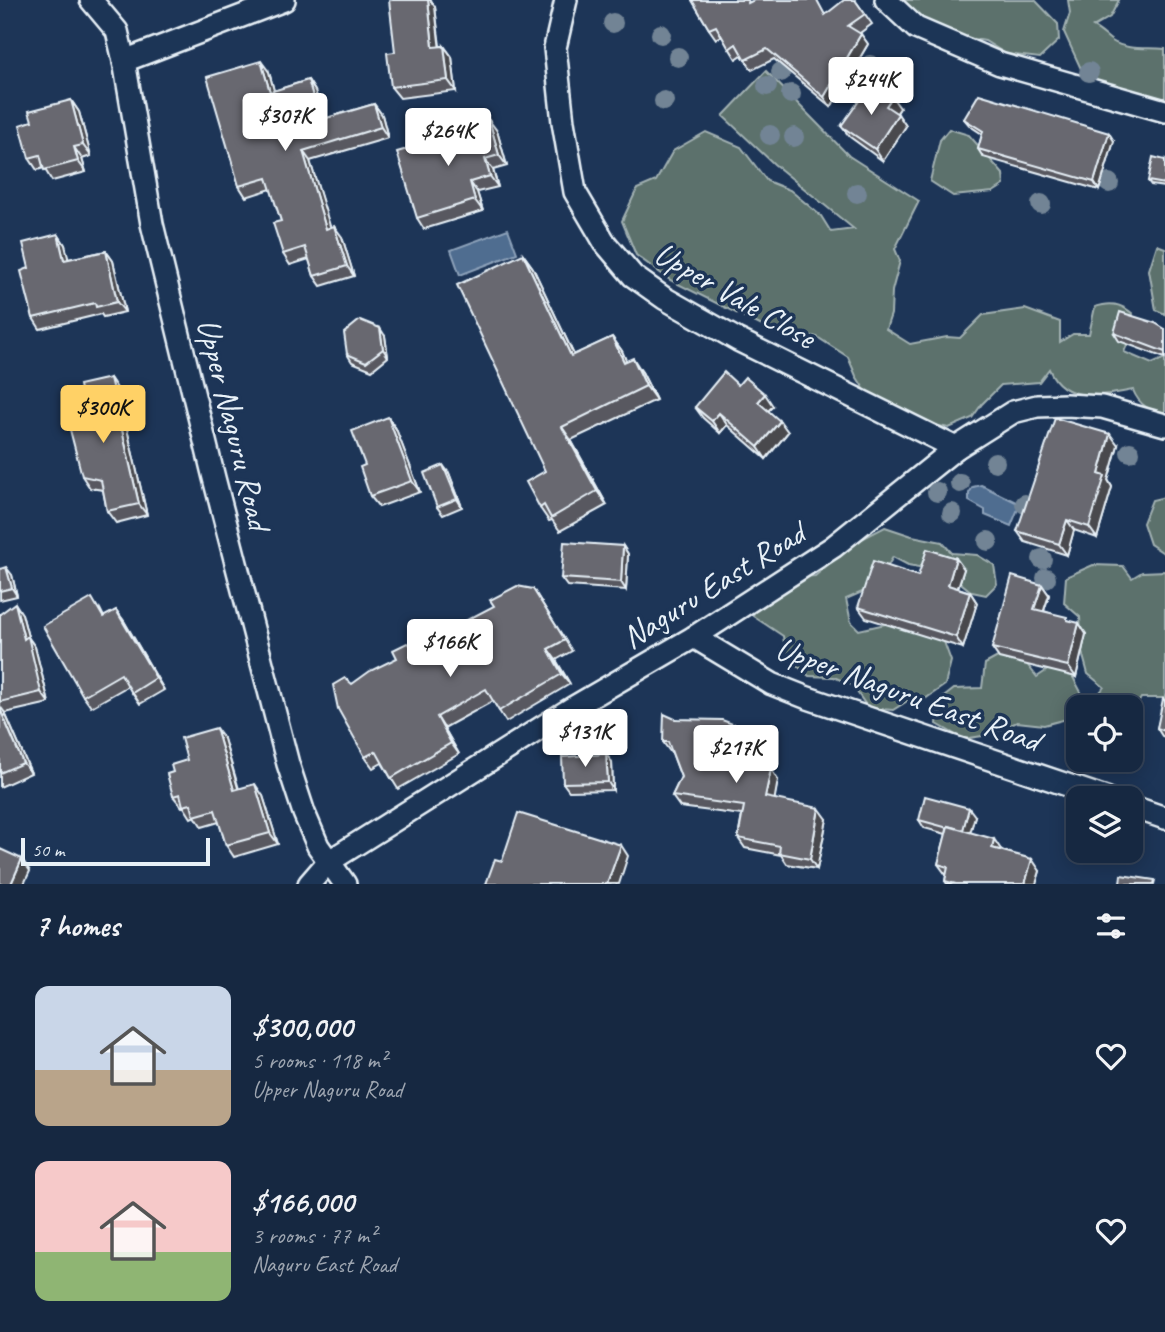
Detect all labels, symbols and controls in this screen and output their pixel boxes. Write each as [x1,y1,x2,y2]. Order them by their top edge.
pin: $244K [822,58,920,117]
text: $244K [844,65,898,94]
pin: $307K [236,94,334,153]
text: $307K [259,101,312,130]
pin: $264K [399,108,497,168]
text: $264K [421,116,475,145]
street label: Upper Vale Close [647,232,825,359]
street label: Upper Naguru Road [187,314,282,539]
pin: $300K [54,386,152,445]
text: $300K [76,393,130,422]
street label: Naguru East Road [614,509,816,658]
pin: $166K [401,620,499,679]
text: $166K [423,627,477,656]
street label: Upper Naguru East Road [770,627,1051,763]
map controls [1066,695,1143,863]
button: locate [1066,695,1143,772]
pin: $131K [536,710,634,769]
text: $131K [558,717,612,746]
pin: $217K [687,726,785,785]
text: $217K [710,733,763,762]
button: layers [1066,786,1143,863]
scale bar [21,835,210,867]
text: 50 m [32,838,64,862]
text: 7 homes [35,907,120,945]
icon: filters [1092,907,1130,945]
text: $300,000 [252,1008,352,1046]
icon: home [91,1014,175,1098]
icon: heart [1092,1037,1130,1075]
text: 5 rooms · 118 m² [252,1046,387,1075]
text: Upper Naguru Road [252,1075,403,1104]
text: $166,000 [252,1183,354,1221]
icon: home [91,1189,175,1273]
icon: heart [1092,1212,1130,1250]
text: 3 rooms · 77 m² [252,1221,376,1250]
text: Naguru East Road [252,1250,397,1279]

